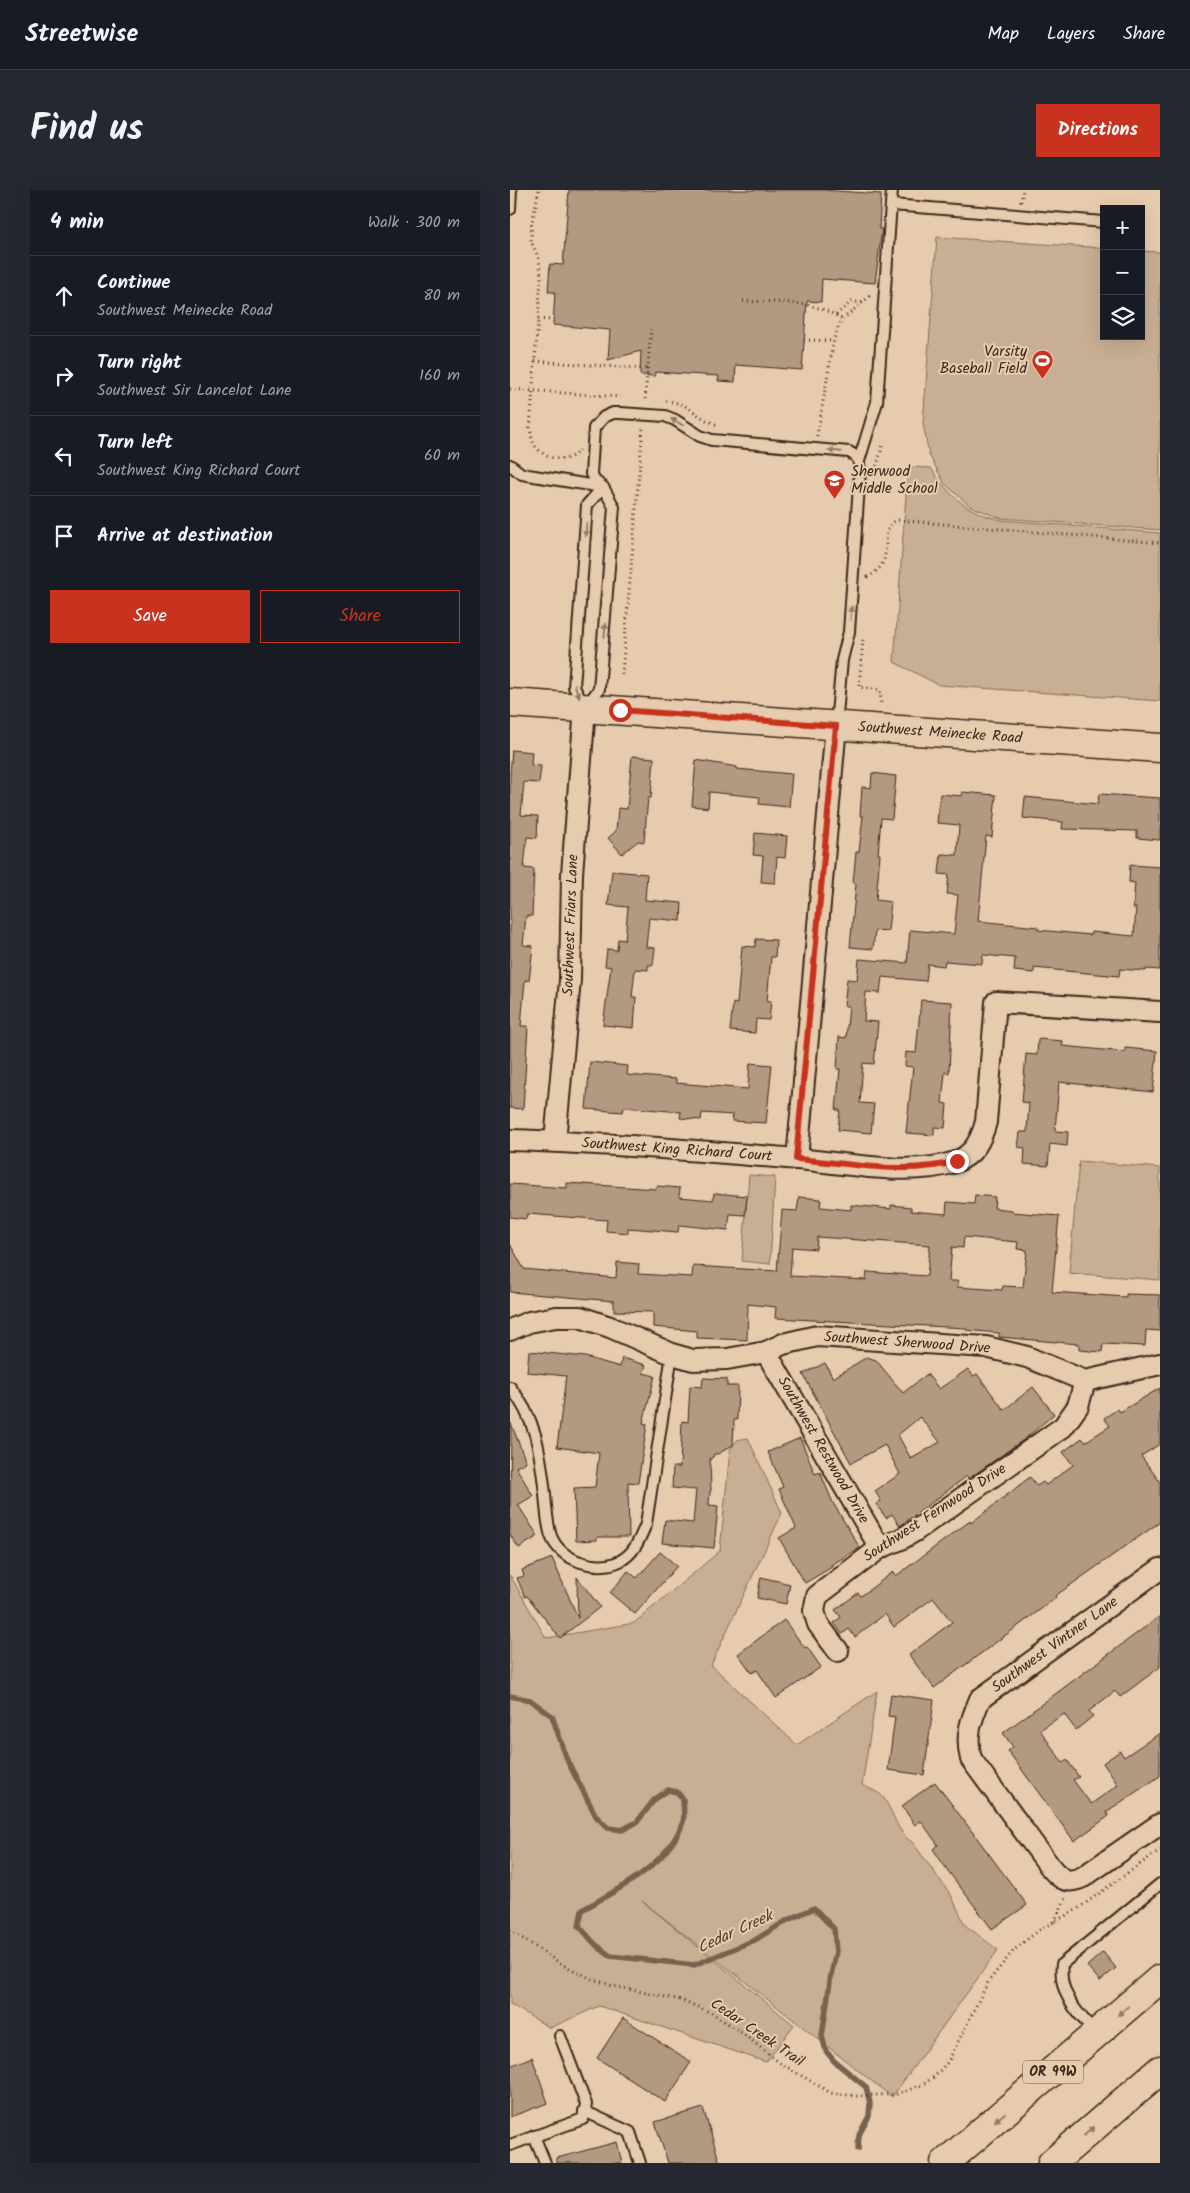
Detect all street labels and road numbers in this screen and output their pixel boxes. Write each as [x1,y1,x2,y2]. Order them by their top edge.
street label: Southwest Meinecke Road [857,715,1023,751]
street label: Southwest Friars Lane [557,854,585,996]
street label: Southwest King Richard Court [581,1131,773,1169]
street label: Southwest Sherwood Drive [823,1325,991,1361]
street label: Southwest Restwood Drive [771,1372,875,1529]
street label: Southwest Fernwood Drive [858,1457,1012,1569]
street label: Southwest Vintner Lane [986,1590,1124,1699]
street label: Cedar Creek Trail [705,1993,809,2074]
road number: OR 99W [1023,2060,1083,2084]

